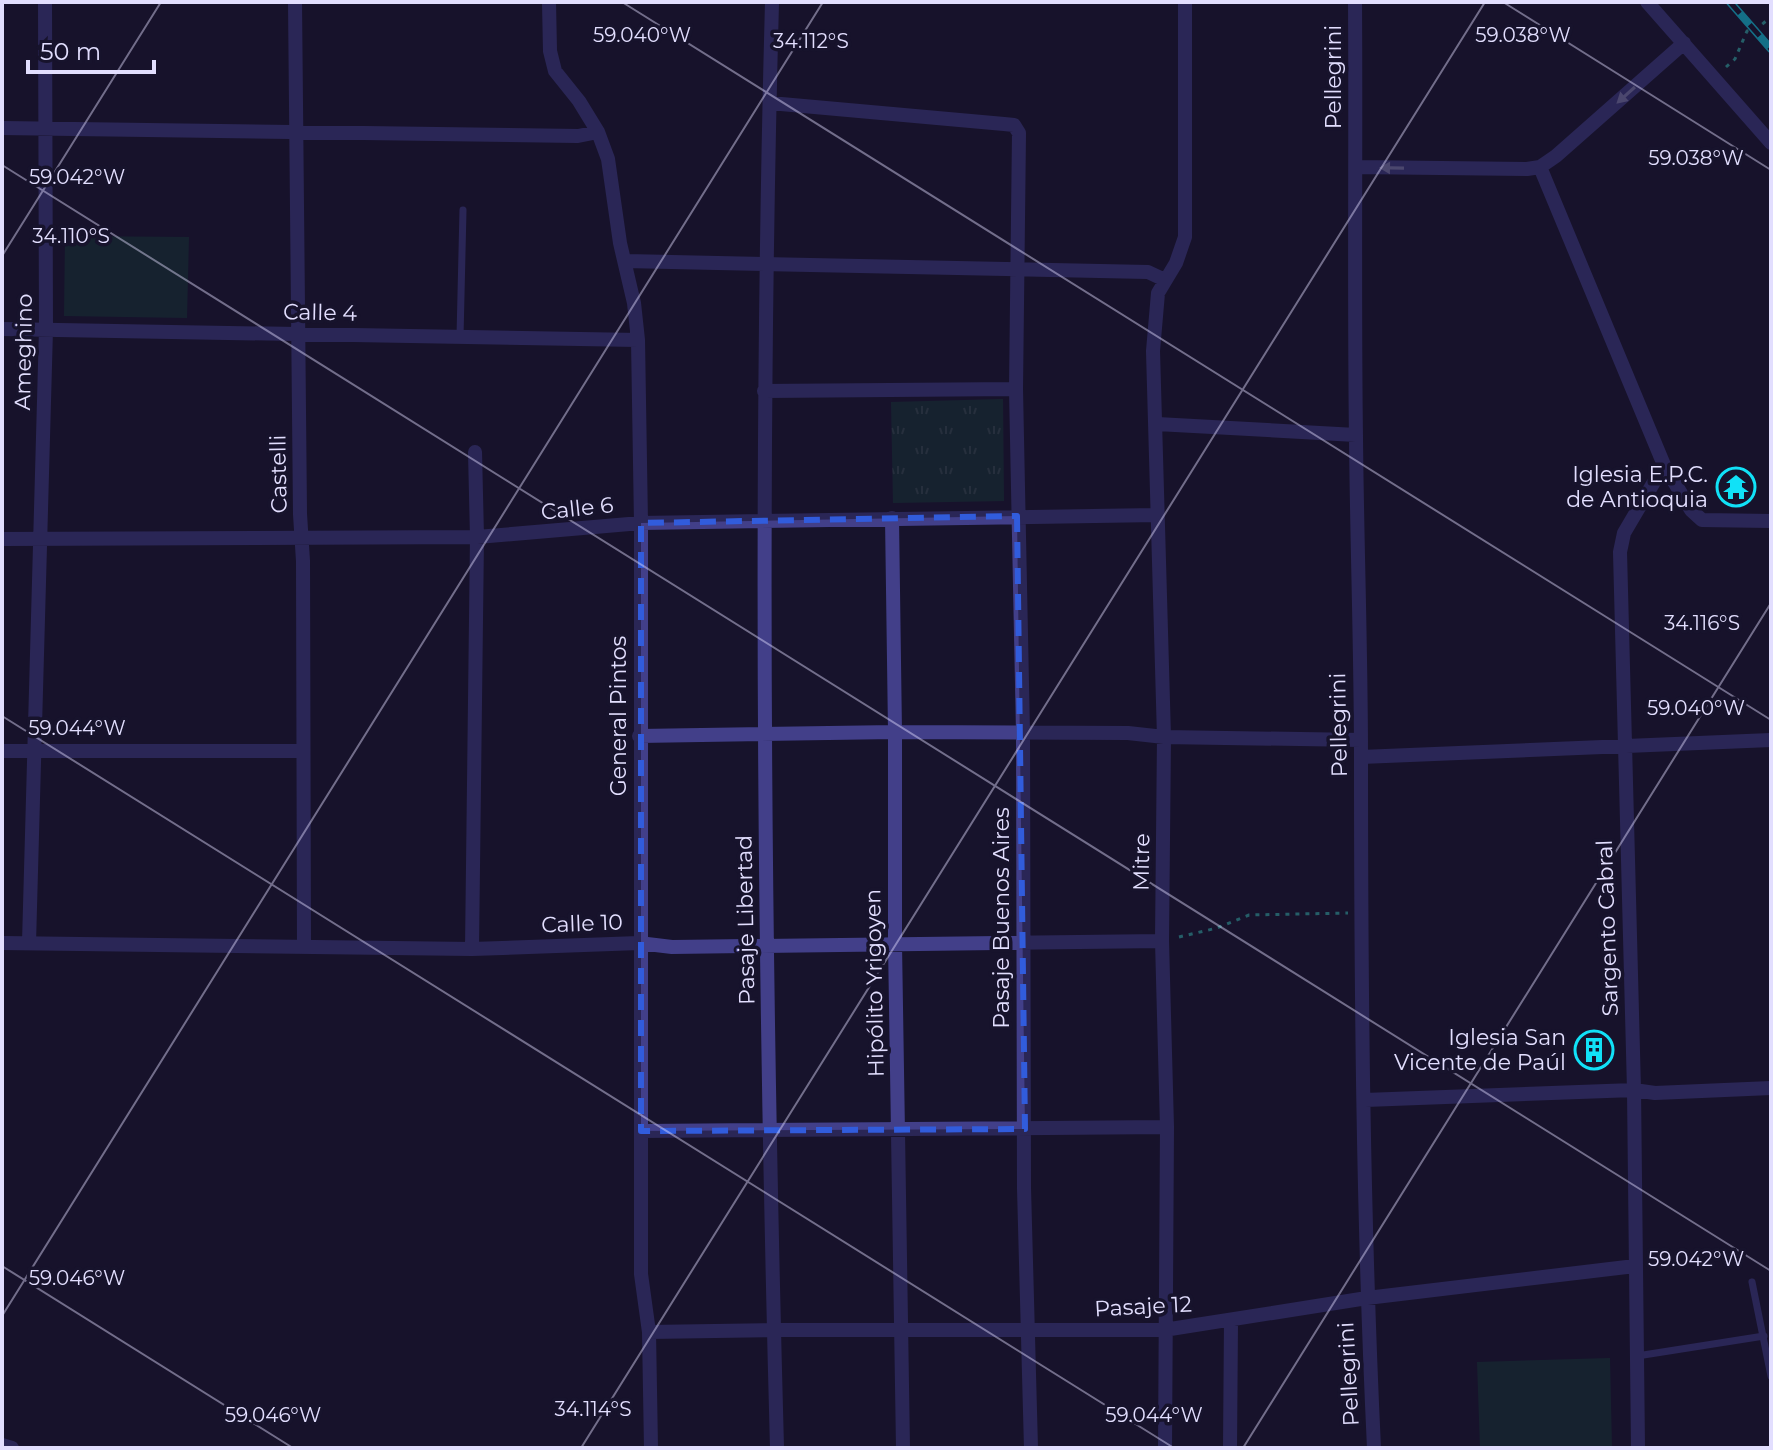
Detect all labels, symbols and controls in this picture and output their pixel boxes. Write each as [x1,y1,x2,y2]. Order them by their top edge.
text: 59.040°W [593,23,691,47]
text: 59.038°W [1475,23,1571,47]
scale bar [28,24,154,74]
street label: Pellegrini [1320,25,1347,129]
text: 34.112°S [773,29,849,53]
text: 50 m [40,37,101,66]
one-way arrow [1616,86,1636,103]
text: 59.038°W [1648,146,1744,170]
one-way arrow [1379,161,1404,174]
text: 59.042°W [29,165,125,189]
text: 34.110°S [32,224,110,248]
street label: Ameghino [9,293,38,411]
street label: Calle 4 [283,298,358,327]
street label: Castelli [264,434,293,514]
place label: Iglesia E.P.C. de Antioquia [1566,461,1708,513]
temple icon: Iglesia E.P.C. de Antioquia [1715,466,1757,508]
street label: Calle 6 [539,491,615,526]
text: 34.116°S [1664,611,1740,635]
street label: General Pintos [605,635,632,796]
street label: Pellegrini [1324,673,1353,777]
text: 59.040°W [1647,696,1745,720]
text: 59.044°W [28,716,126,740]
street label: Pasaje Buenos Aires [988,807,1015,1029]
street label: Mitre [1128,833,1155,891]
street label: Pasaje Libertad [731,835,760,1005]
street label: Sargento Cabral [1591,839,1624,1017]
street label: Hipólito Yrigoyen [859,889,890,1077]
street label: Calle 10 [541,909,623,938]
place label: Iglesia San Vicente de Paúl [1394,1024,1566,1076]
building icon: Iglesia San Vicente de Paúl [1573,1029,1615,1071]
text: 59.042°W [1648,1247,1744,1271]
text: 59.046°W [29,1266,125,1290]
street label: Pasaje 12 [1094,1290,1193,1323]
street label: Pellegrini [1332,1321,1365,1427]
text: 34.114°S [554,1397,632,1421]
text: 59.046°W [225,1403,321,1427]
text: 59.044°W [1105,1403,1203,1427]

